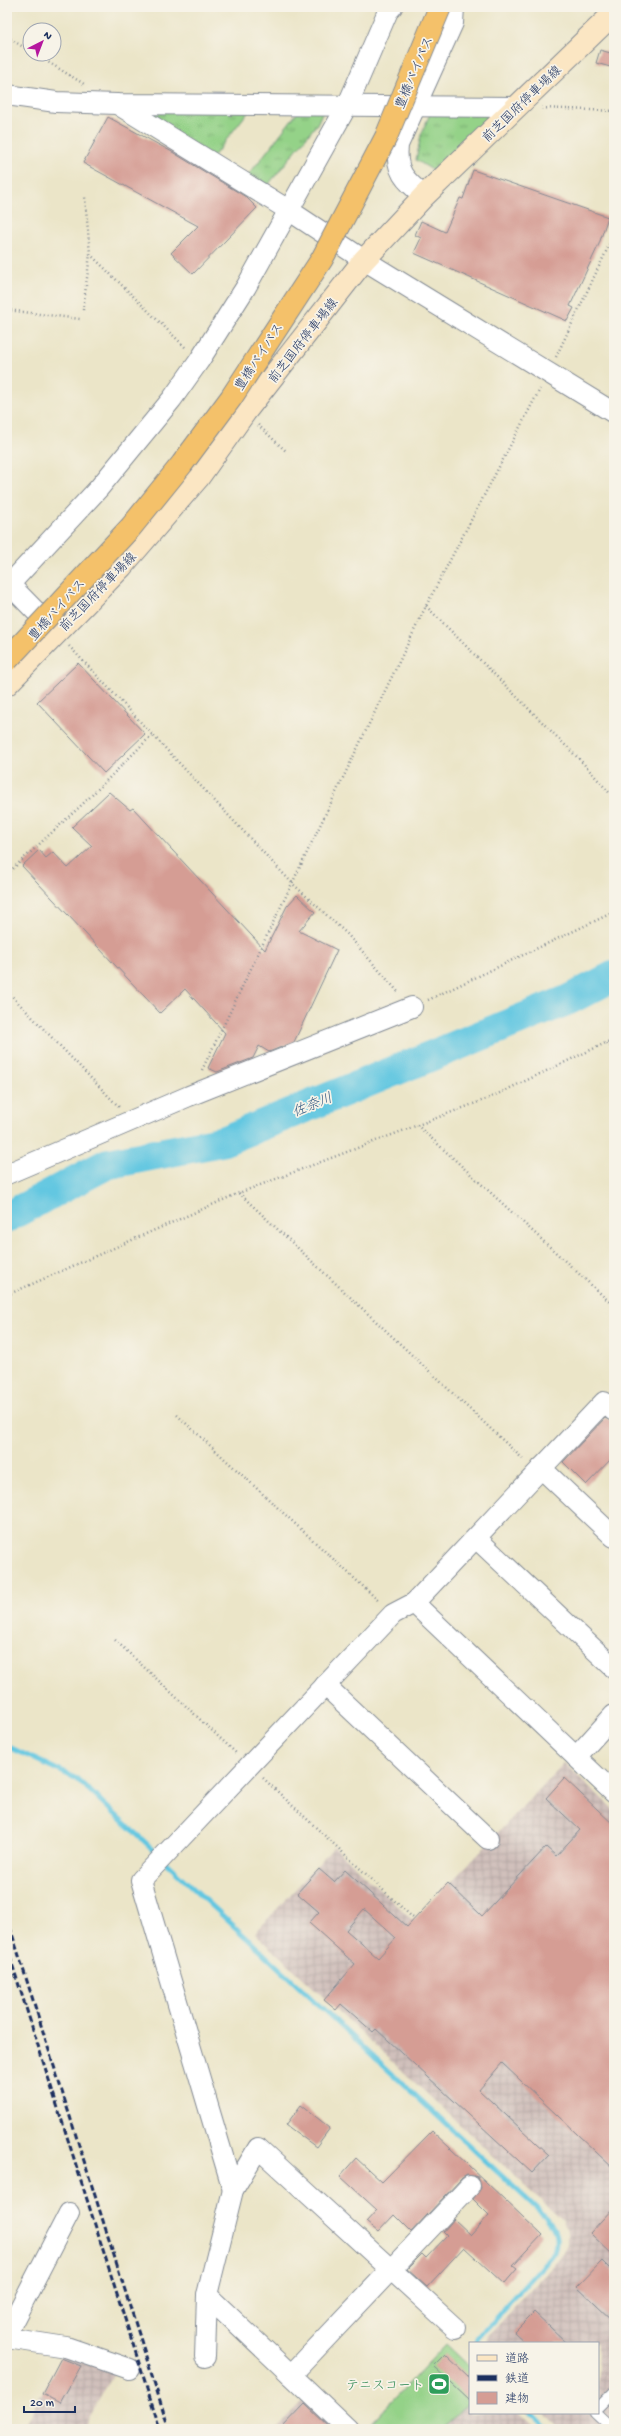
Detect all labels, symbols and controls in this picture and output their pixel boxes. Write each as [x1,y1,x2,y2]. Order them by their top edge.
north arrow [22,22,62,62]
text: N [41,29,54,43]
street label: 豊橋バイパス [393,34,437,112]
street label: 前芝国府停車場線 [479,62,566,146]
street label: 前芝国府停車場線 [265,295,343,387]
street label: 豊橋バイパス [233,321,288,394]
street label: 前芝国府停車場線 [57,549,141,635]
street label: 豊橋バイパス [26,577,89,645]
water label: 佐奈川 [290,1090,336,1122]
legend [469,2342,599,2414]
text: 道路 [505,2352,529,2367]
sports icon: テニスコート [426,2371,452,2397]
text: 鉄道 [505,2372,529,2387]
place label: テニスコート [346,2379,424,2394]
scale bar [24,2388,75,2414]
text: 建物 [505,2392,529,2407]
text: 20 m [30,2397,55,2411]

